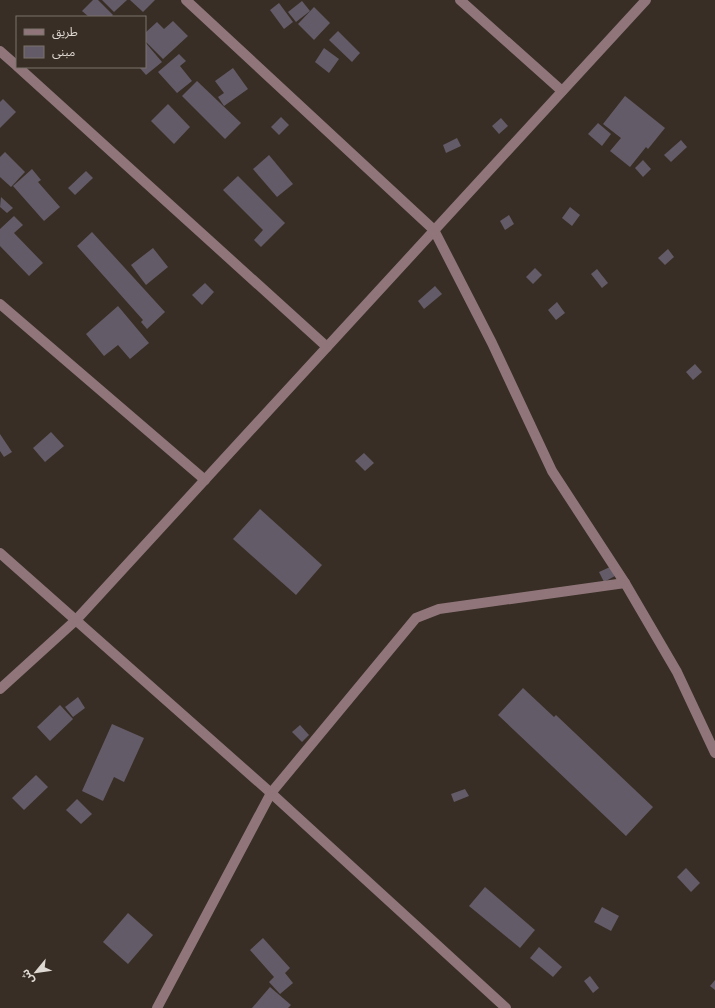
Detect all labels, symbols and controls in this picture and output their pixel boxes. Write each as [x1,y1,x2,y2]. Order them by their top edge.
legend [16,16,146,68]
text: طريق [52,23,78,40]
text: مبنى [52,43,75,60]
north arrow [16,952,56,992]
text: ش [17,966,38,987]

